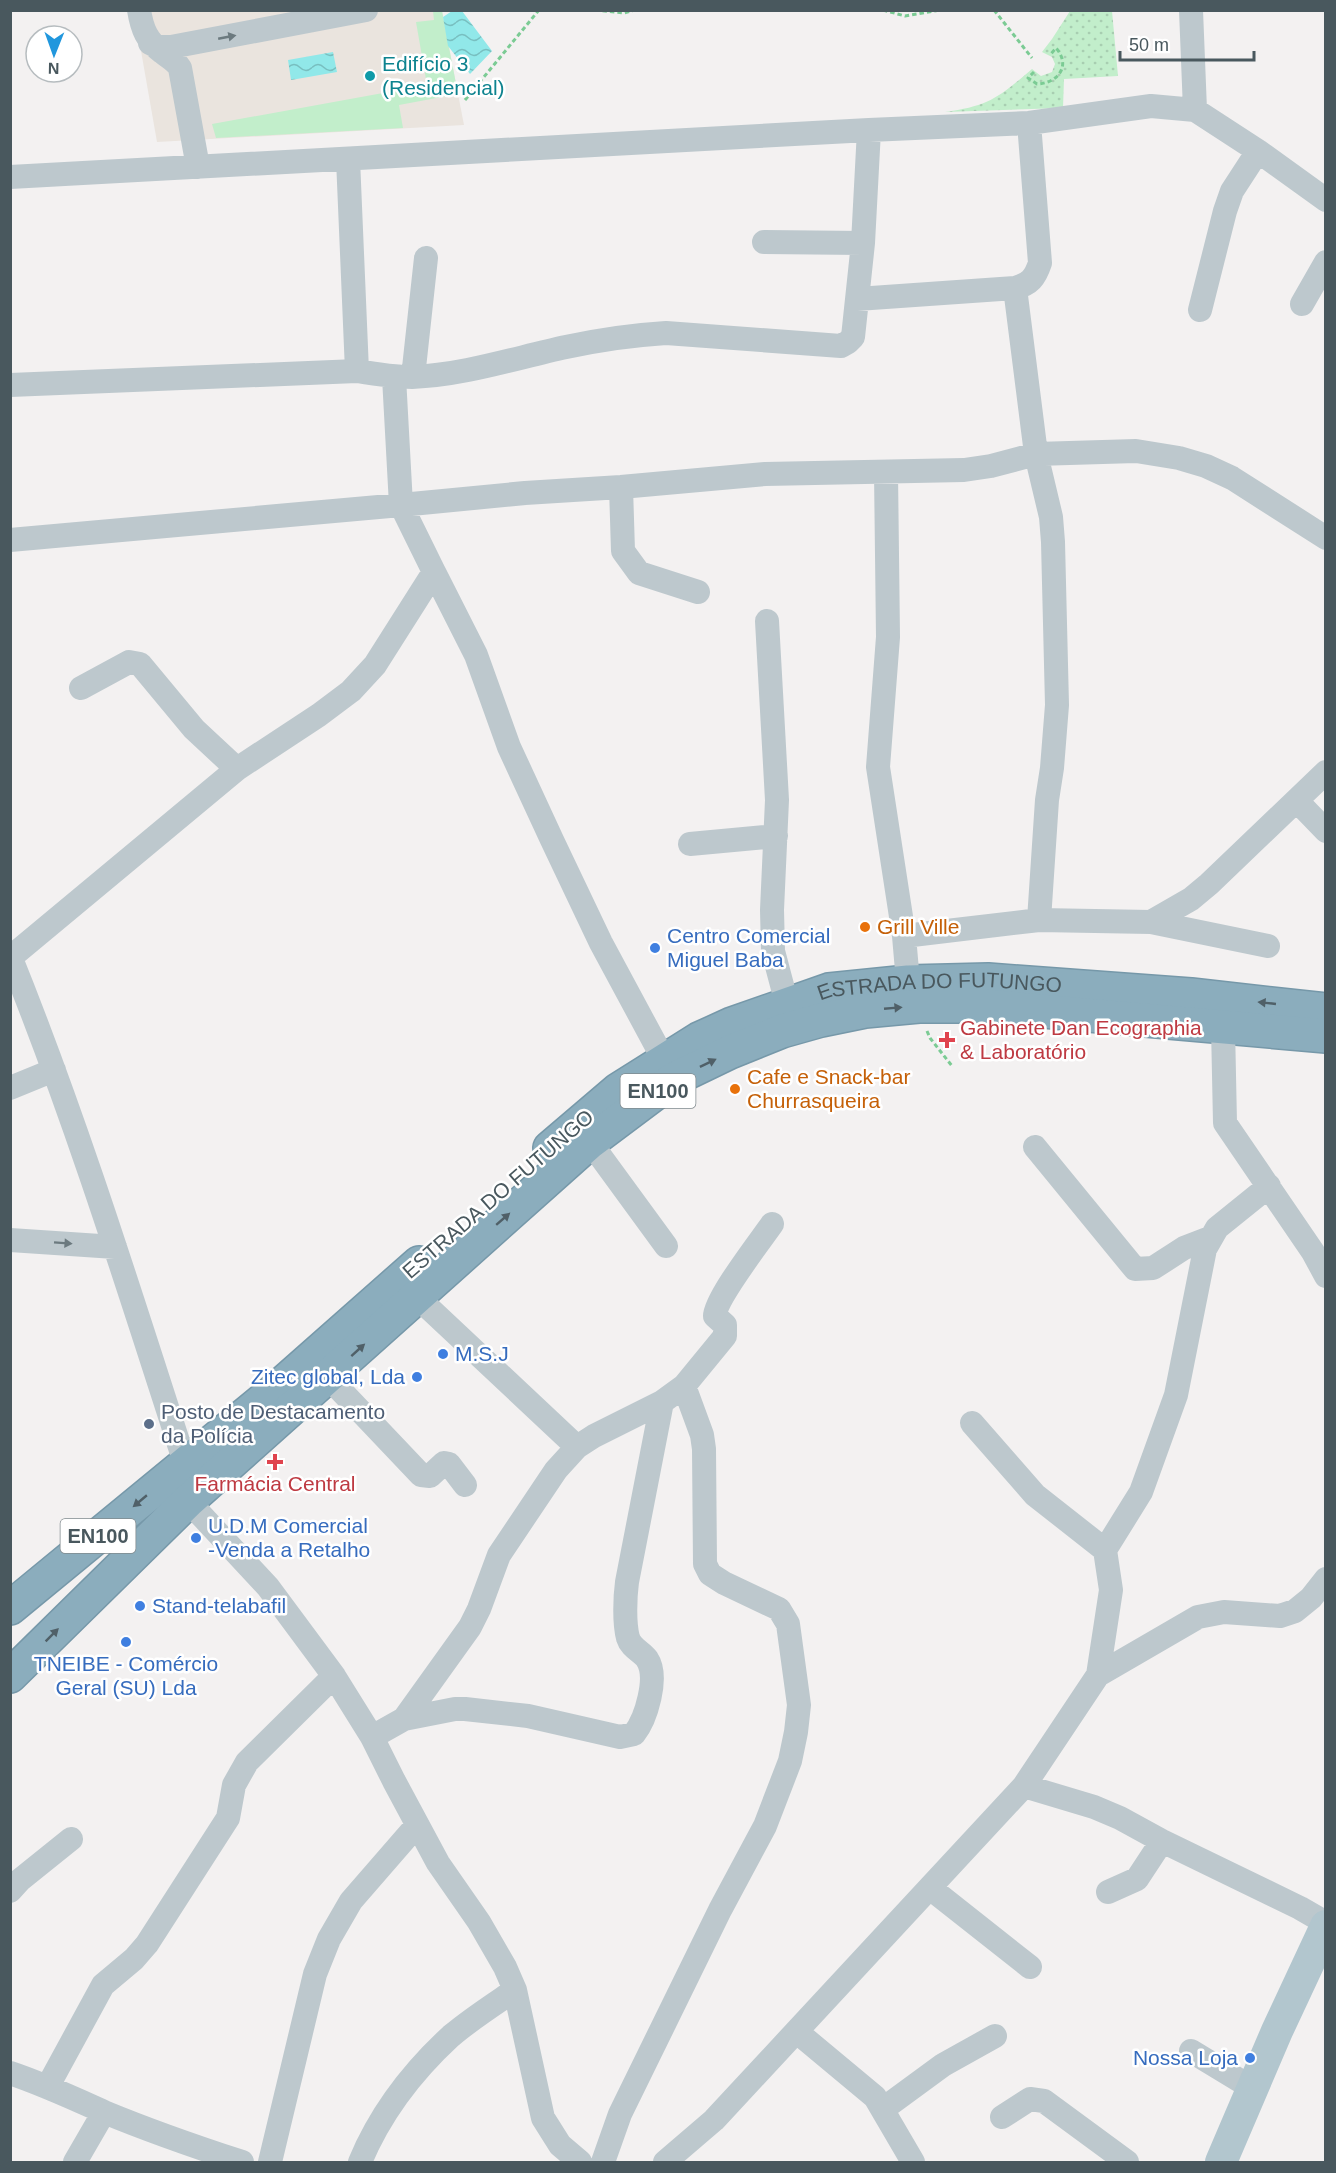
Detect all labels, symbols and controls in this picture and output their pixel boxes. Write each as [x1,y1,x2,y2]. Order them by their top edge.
north arrow [24,24,84,84]
scale bar [1120,24,1254,62]
one-way arrow [218,32,237,41]
text: 50 m [1129,35,1169,55]
place label: Edifício 3 (Residencial) [382,52,505,99]
text: N [48,60,60,77]
marker: Edifício 3 (Residencial) [363,69,377,83]
place label: Grill Ville [877,915,959,938]
marker: Grill Ville [858,920,872,934]
place label: Centro Comercial Miguel Baba [667,924,830,971]
marker: Centro Comercial Miguel Baba [648,941,662,955]
street label: ESTRADA DO FUTUNGO [814,968,1063,1004]
one-way arrow [1258,998,1277,1008]
one-way arrow [884,1003,903,1013]
place label: Gabinete Dan Ecographia & Laboratório [960,1016,1202,1063]
marker: Gabinete Dan Ecographia & Laboratório [938,1031,956,1049]
one-way arrow [699,1059,716,1068]
place label: Cafe e Snack-bar Churrasqueira [747,1065,910,1112]
road number: EN100 [620,1074,696,1108]
marker: Cafe e Snack-bar Churrasqueira [728,1082,742,1096]
street label: ESTRADA DO FUTUNGO [398,1105,598,1283]
one-way arrow [496,1212,511,1226]
one-way arrow [53,1239,72,1248]
place label: M.S.J [455,1342,509,1365]
one-way arrow [351,1343,365,1357]
marker: M.S.J [436,1347,450,1361]
place label: Zitec global, Lda [251,1365,405,1388]
marker: Zitec global, Lda [410,1370,424,1384]
place label: Posto de Destacamento da Polícia [161,1400,385,1447]
marker: Posto de Destacamento da Polícia [142,1417,156,1431]
marker: Farmácia Central [268,1455,282,1469]
place label: Farmácia Central [194,1472,356,1495]
one-way arrow [132,1494,148,1507]
place label: U.D.M Comercial -Venda a Retalho [208,1514,370,1561]
road number: EN100 [60,1519,136,1553]
marker: U.D.M Comercial -Venda a Retalho [189,1531,203,1545]
place label: Stand-telabafil [152,1594,286,1617]
marker: Stand-telabafil [133,1599,147,1613]
one-way arrow [45,1628,59,1642]
marker: TNEIBE - Comércio Geral (SU) Lda [119,1635,133,1649]
place label: TNEIBE - Comércio Geral (SU) Lda [34,1652,218,1699]
place label: Nossa Loja [1133,2046,1238,2069]
marker: Nossa Loja [1243,2051,1257,2065]

